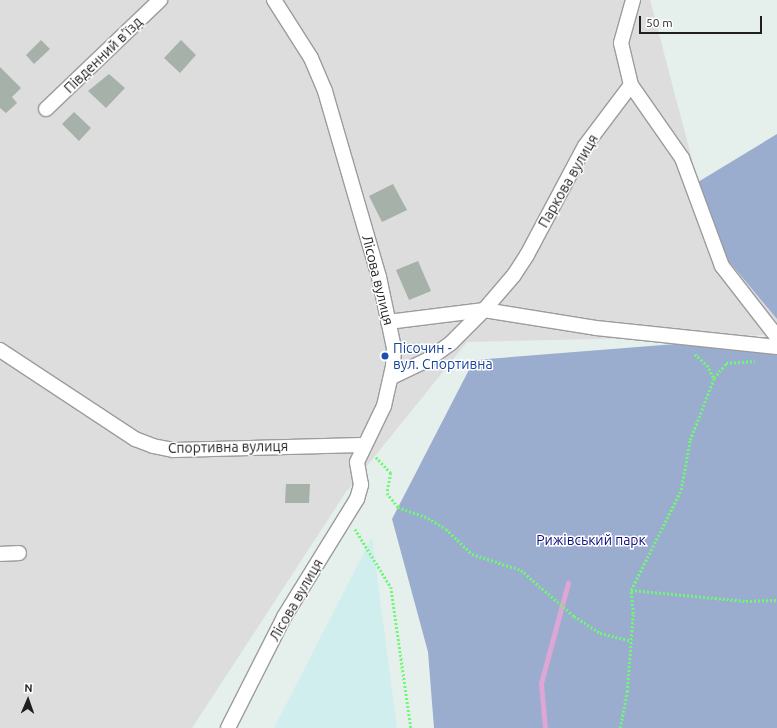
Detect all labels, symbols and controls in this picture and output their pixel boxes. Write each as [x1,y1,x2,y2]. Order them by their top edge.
scale bar [641,8,764,34]
street label: Південний в’їзд [60,13,146,97]
text: 50 m [646,16,673,29]
street label: Паркова вулиця [535,131,601,231]
street label: Лісова вулиця [359,233,397,327]
place label: Пісочин - вул. Спортивна [393,340,493,372]
marker: Пісочин - вул. Спортивна [380,351,390,361]
street label: Спортивна вулиця [168,438,288,456]
park label: Рижівський парк [536,532,646,548]
street label: Лісова вулиця [266,556,326,644]
north arrow [8,680,48,720]
text: N [24,682,33,694]

